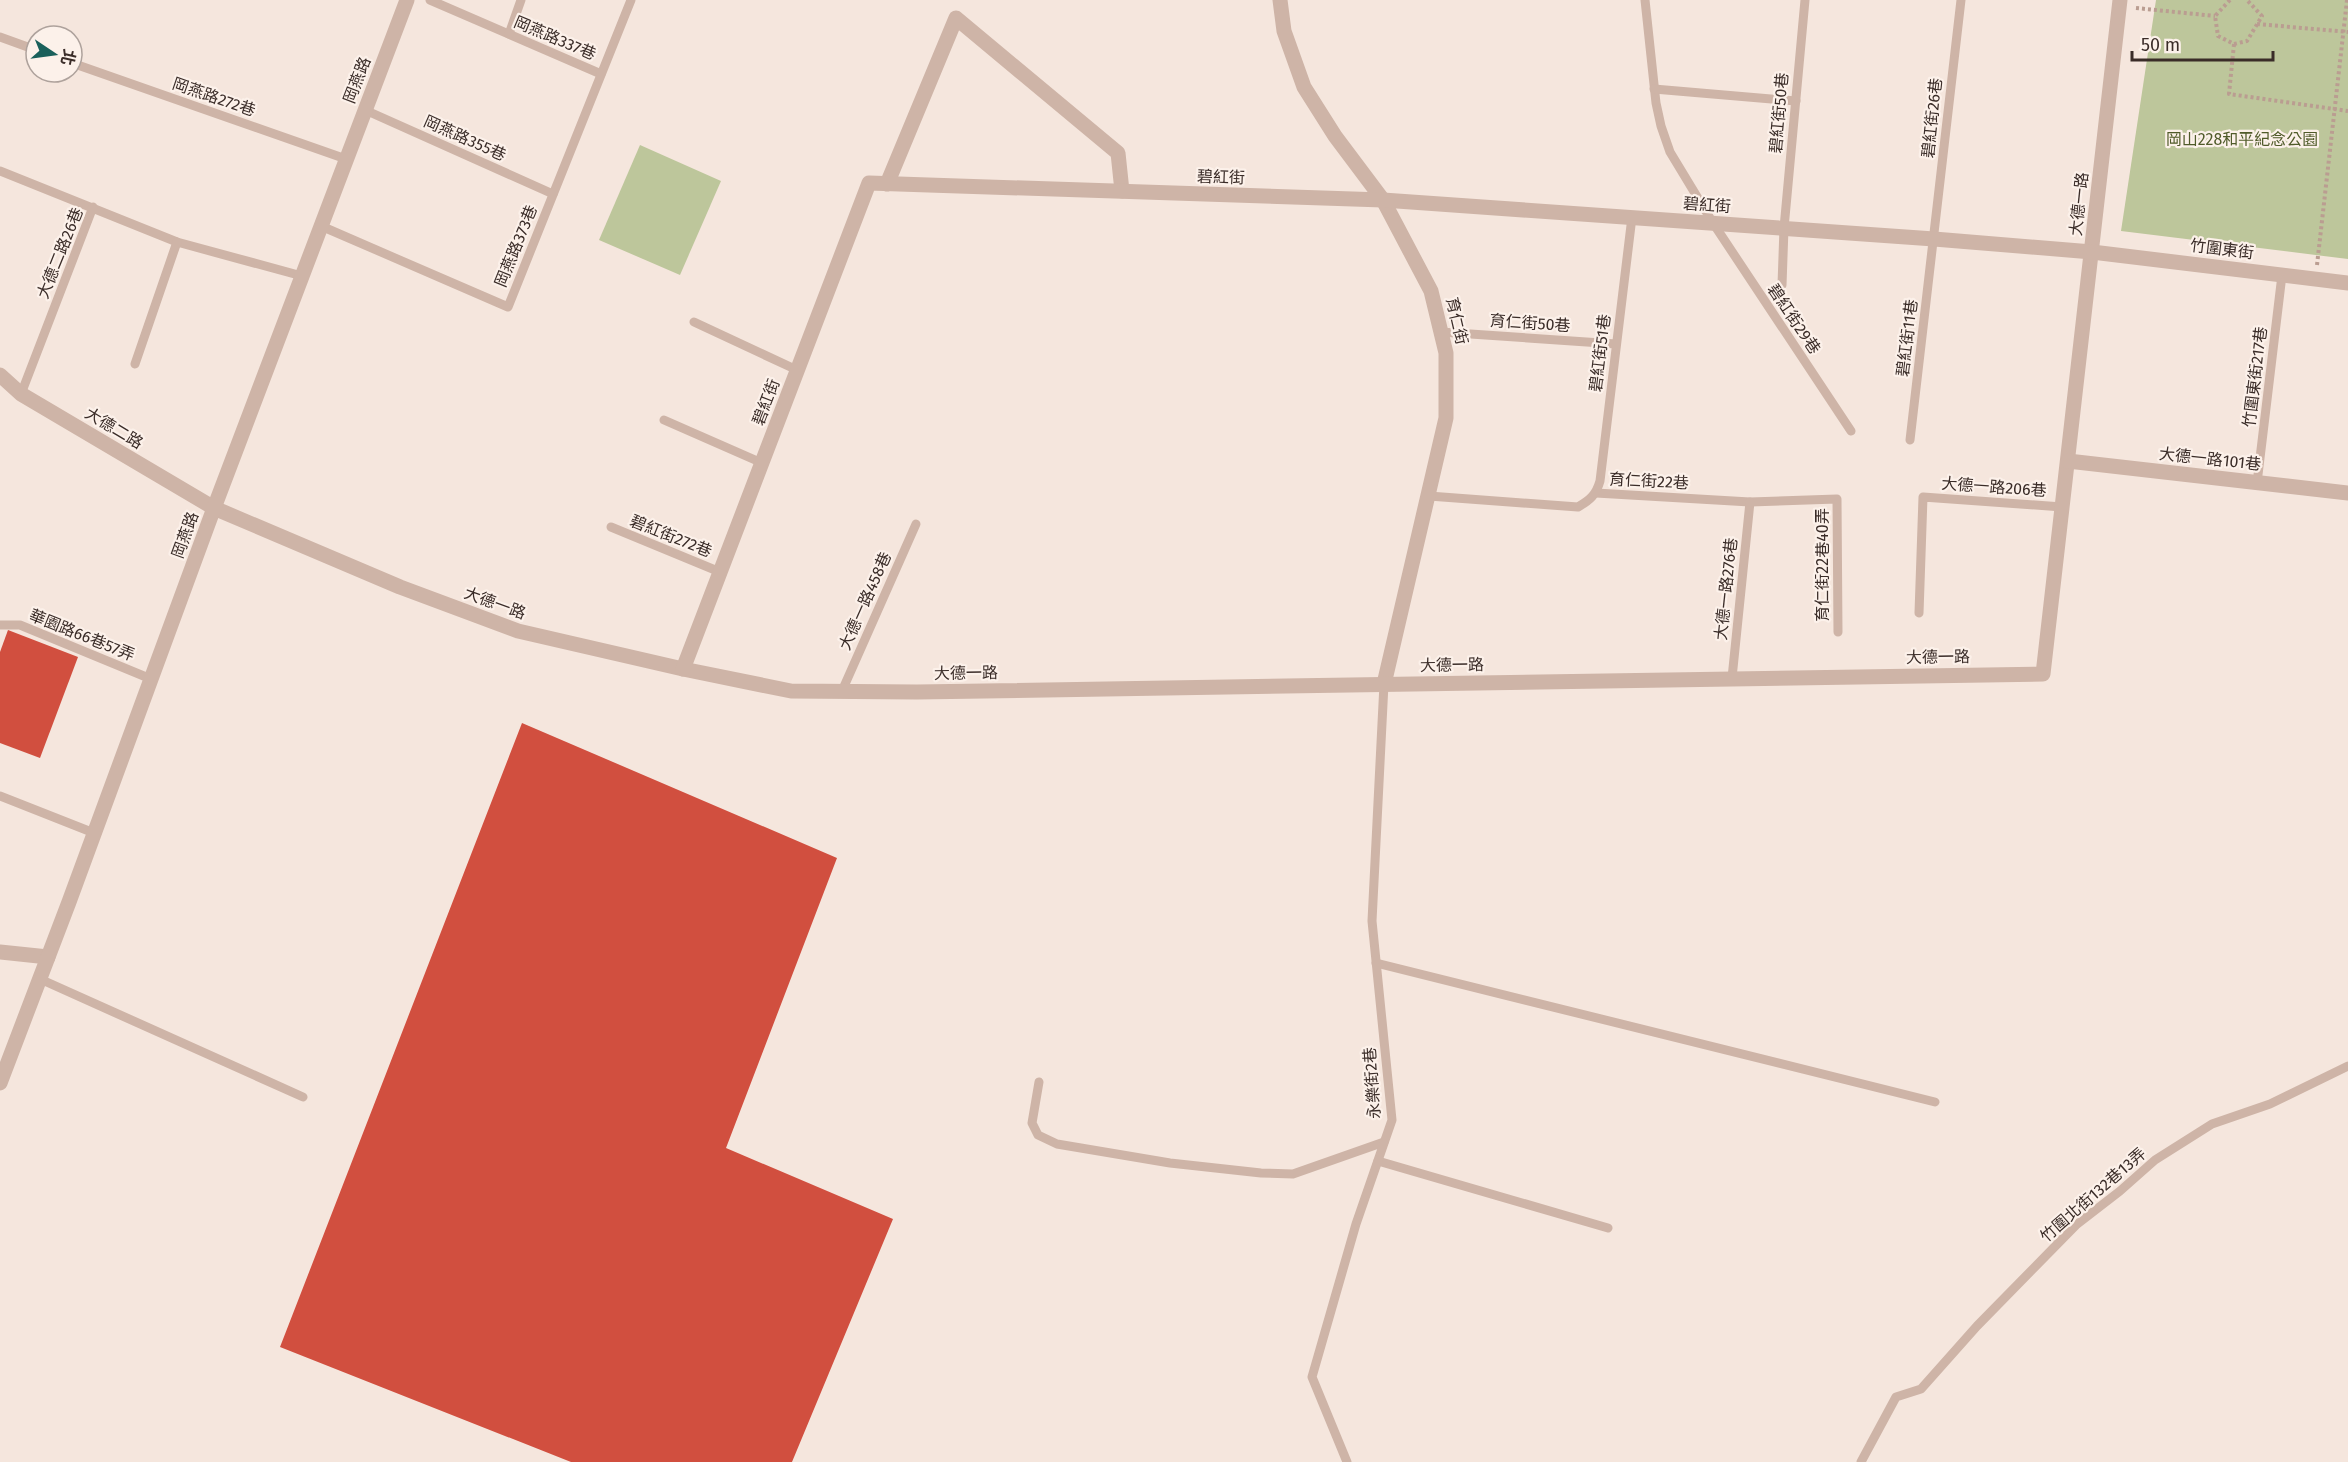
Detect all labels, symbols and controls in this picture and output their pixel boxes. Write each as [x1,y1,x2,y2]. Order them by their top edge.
street label: 岡燕路337巷 [511,12,599,64]
north arrow [24,24,84,84]
scale bar [2132,24,2273,62]
text: 50 m [2141,34,2180,56]
text: 北 [57,47,79,67]
street label: 岡燕路 [340,54,374,106]
street label: 碧紅街50巷 [1766,72,1792,154]
street label: 岡燕路272巷 [170,74,258,120]
street label: 碧紅街26巷 [1918,77,1946,159]
street label: 岡燕路355巷 [421,111,509,165]
park label: 岡山228和平紀念公園 [2166,130,2318,149]
street label: 碧紅街 [1197,167,1245,187]
street label: 大德一路 [2066,171,2092,237]
street label: 碧紅街 [1682,194,1732,216]
street label: 岡燕路373巷 [491,202,541,290]
street label: 大德二路26巷 [33,205,87,301]
street label: 竹圍東街 [2189,236,2255,262]
street label: 碧紅街29巷 [1764,280,1824,358]
street label: 育仁街 [1442,295,1472,347]
street label: 碧紅街11巷 [1893,298,1921,378]
street label: 育仁街50巷 [1489,311,1571,335]
street label: 碧紅街51巷 [1586,313,1614,393]
street label: 竹圍東街217巷 [2239,325,2271,429]
street label: 碧紅街 [749,376,783,428]
street label: 大德二路 [82,403,146,453]
street label: 大德一路101巷 [2158,444,2262,474]
street label: 育仁街22巷 [1609,469,1689,493]
street label: 大德一路206巷 [1941,474,2047,500]
street label: 育仁街22巷40弄 [1813,508,1832,622]
street label: 岡燕路 [168,509,202,561]
street label: 碧紅街272巷 [627,511,715,561]
street label: 大德一路276巷 [1711,537,1741,641]
street label: 大德一路458巷 [835,549,895,653]
street label: 大德一路 [462,583,528,623]
street label: 華園路66巷57弄 [27,605,137,665]
street label: 大德一路 [1906,647,1970,667]
street label: 大德一路 [1420,655,1484,675]
street label: 大德一路 [934,663,998,683]
street label: 永樂街2巷 [1360,1046,1384,1120]
street label: 竹圍北街132巷13弄 [2036,1144,2150,1246]

